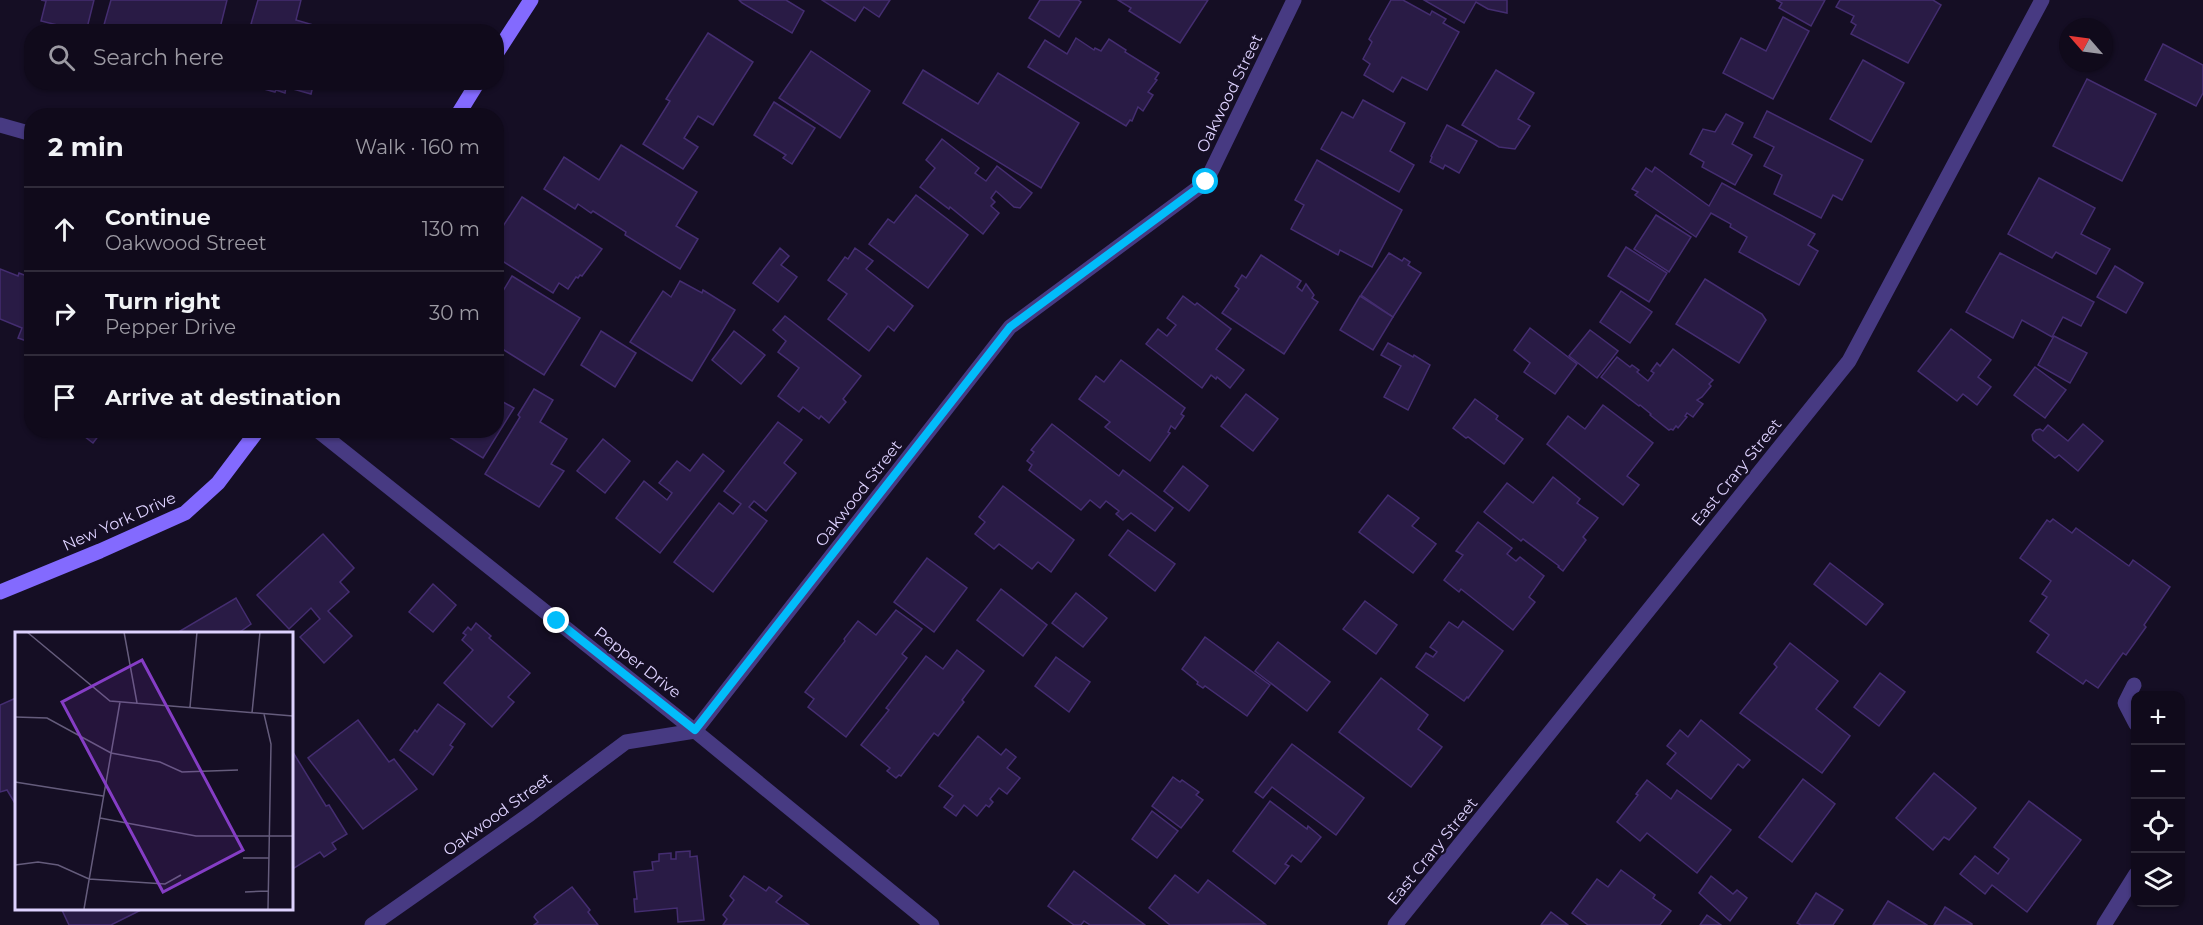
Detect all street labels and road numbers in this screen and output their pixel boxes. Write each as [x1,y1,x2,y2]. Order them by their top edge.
street label: Oakwood Street [1193,30,1267,155]
street label: East Crary Street [1687,414,1786,530]
street label: Oakwood Street [811,436,906,550]
street label: New York Drive [60,488,179,555]
street label: Pepper Drive [591,623,685,702]
street label: Oakwood Street [439,768,556,860]
street label: East Crary Street [1383,793,1482,909]

